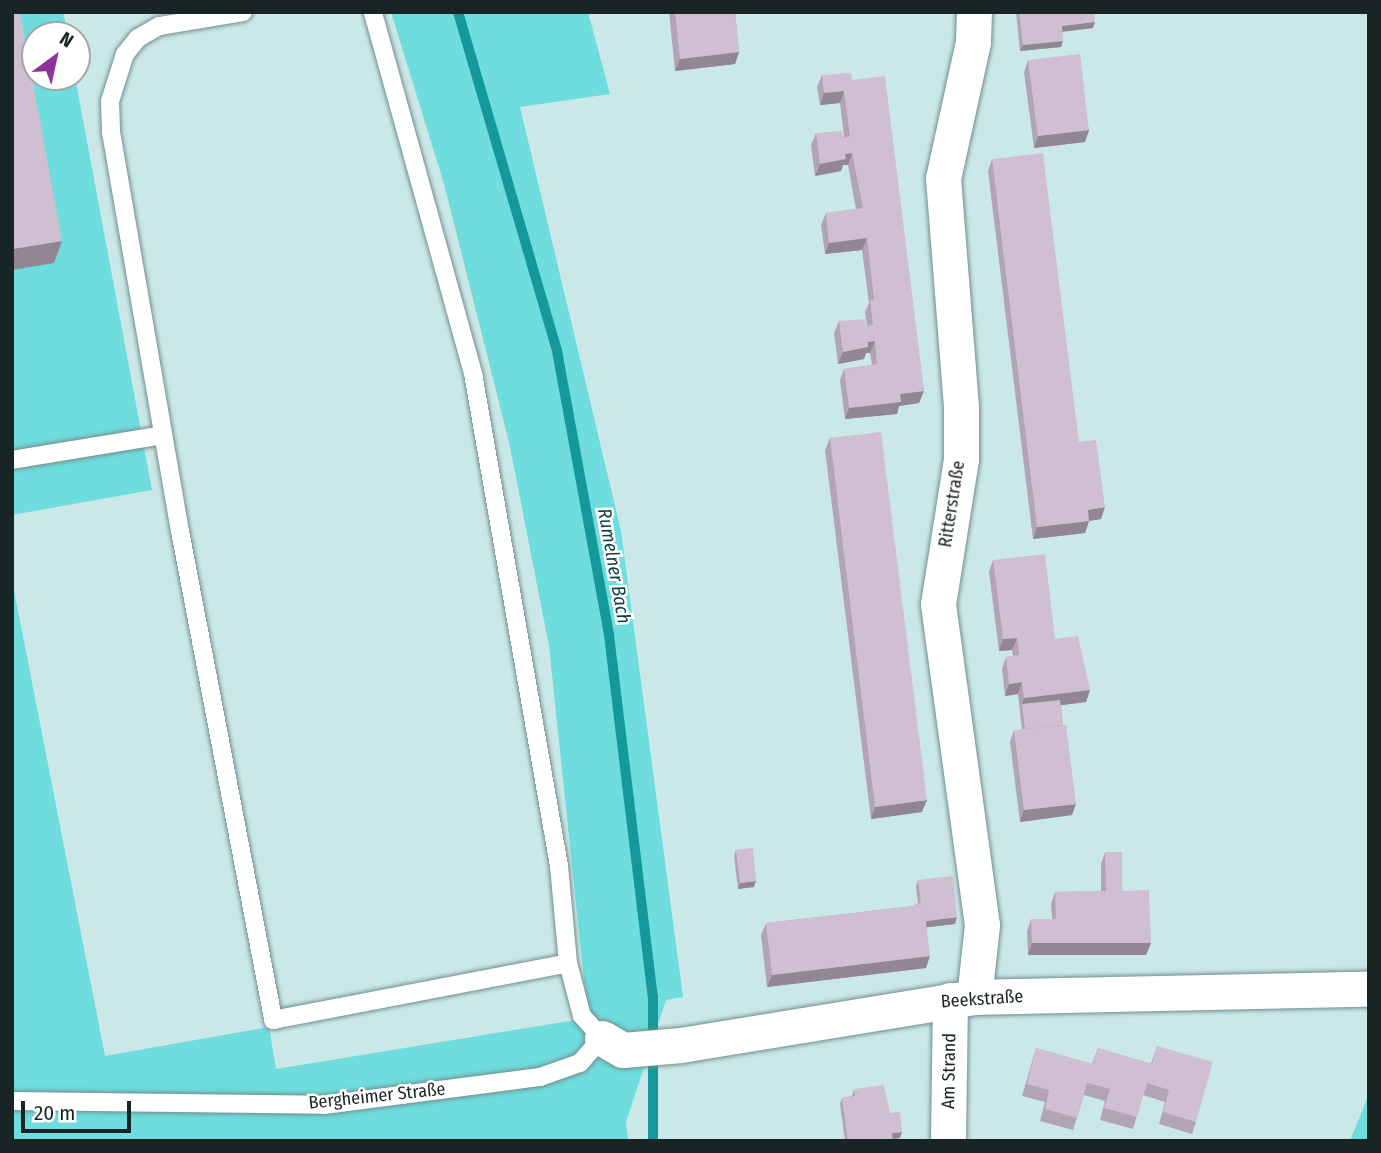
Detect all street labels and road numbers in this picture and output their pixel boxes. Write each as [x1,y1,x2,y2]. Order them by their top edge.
street label: Ritterstraße [934,459,970,549]
street label: Beekstraße [940,985,1024,1013]
street label: Am Strand [938,1033,960,1109]
street label: Bergheimer Straße [308,1078,446,1114]

